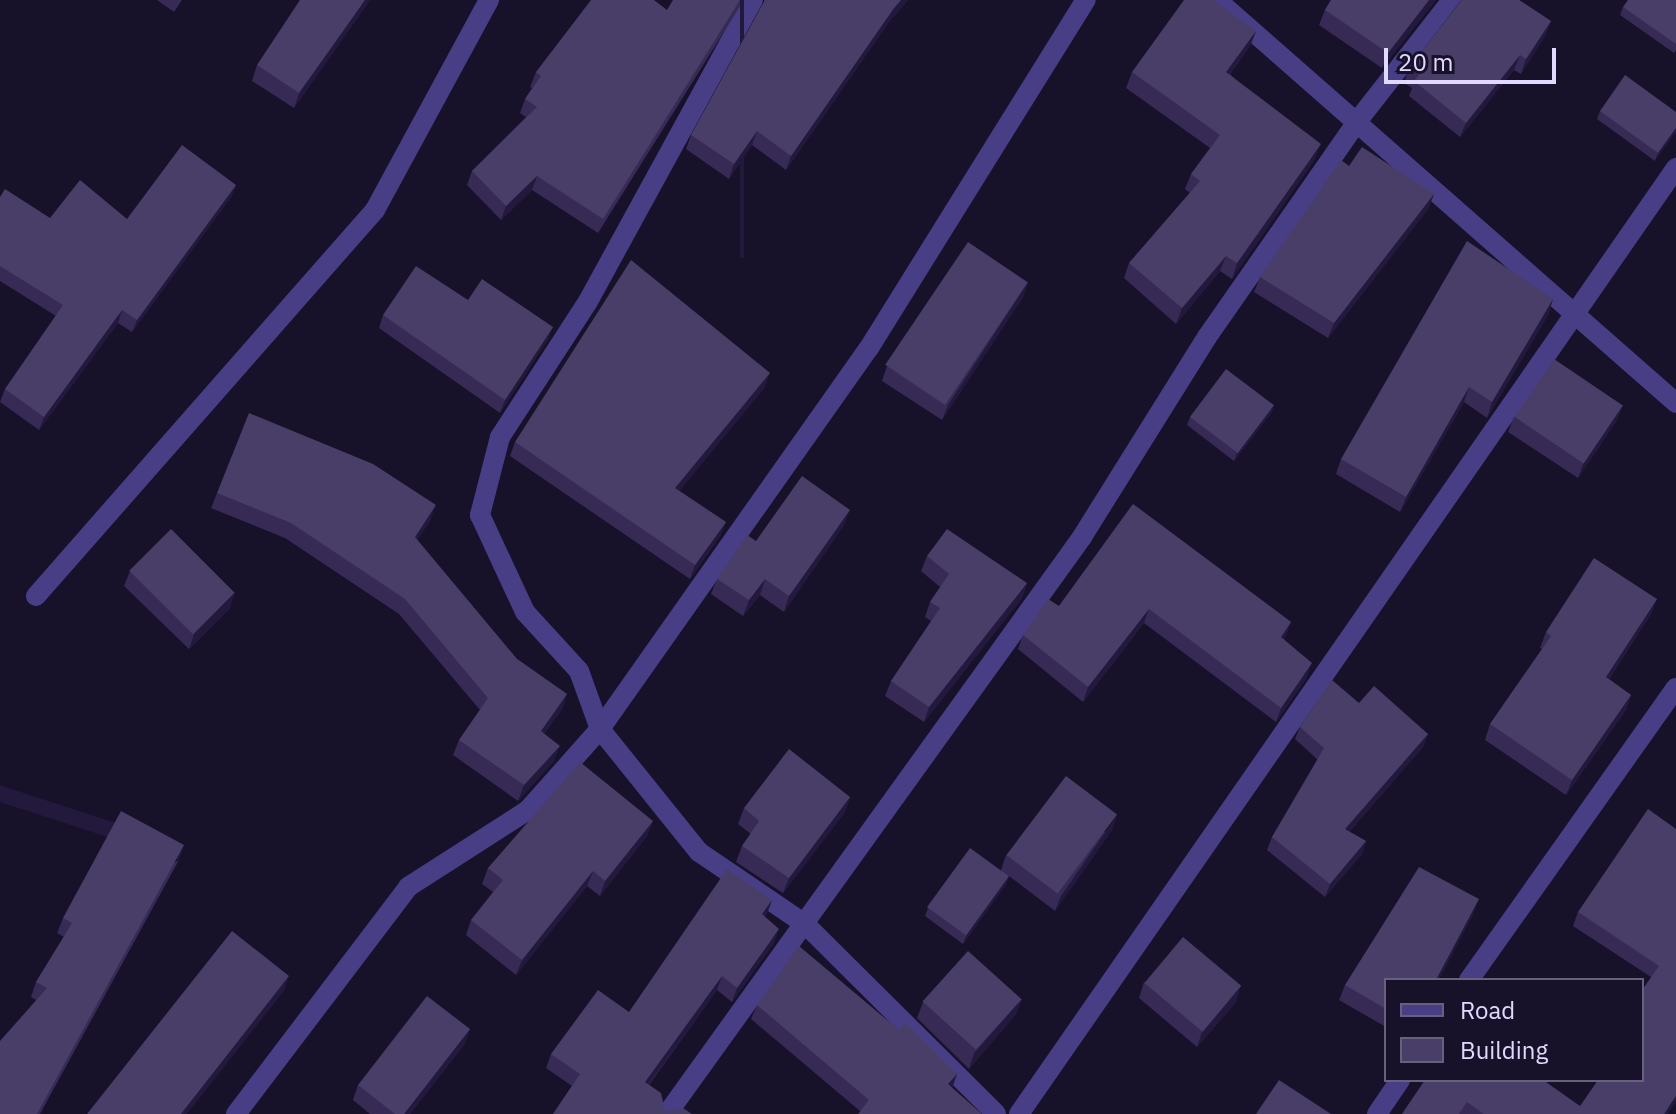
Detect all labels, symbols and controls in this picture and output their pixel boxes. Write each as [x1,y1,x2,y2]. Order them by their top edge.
scale bar [1388,32,1560,82]
text: 20 m [1398,46,1453,78]
legend [1384,978,1644,1082]
text: Road [1460,994,1515,1026]
text: Building [1460,1034,1548,1066]

